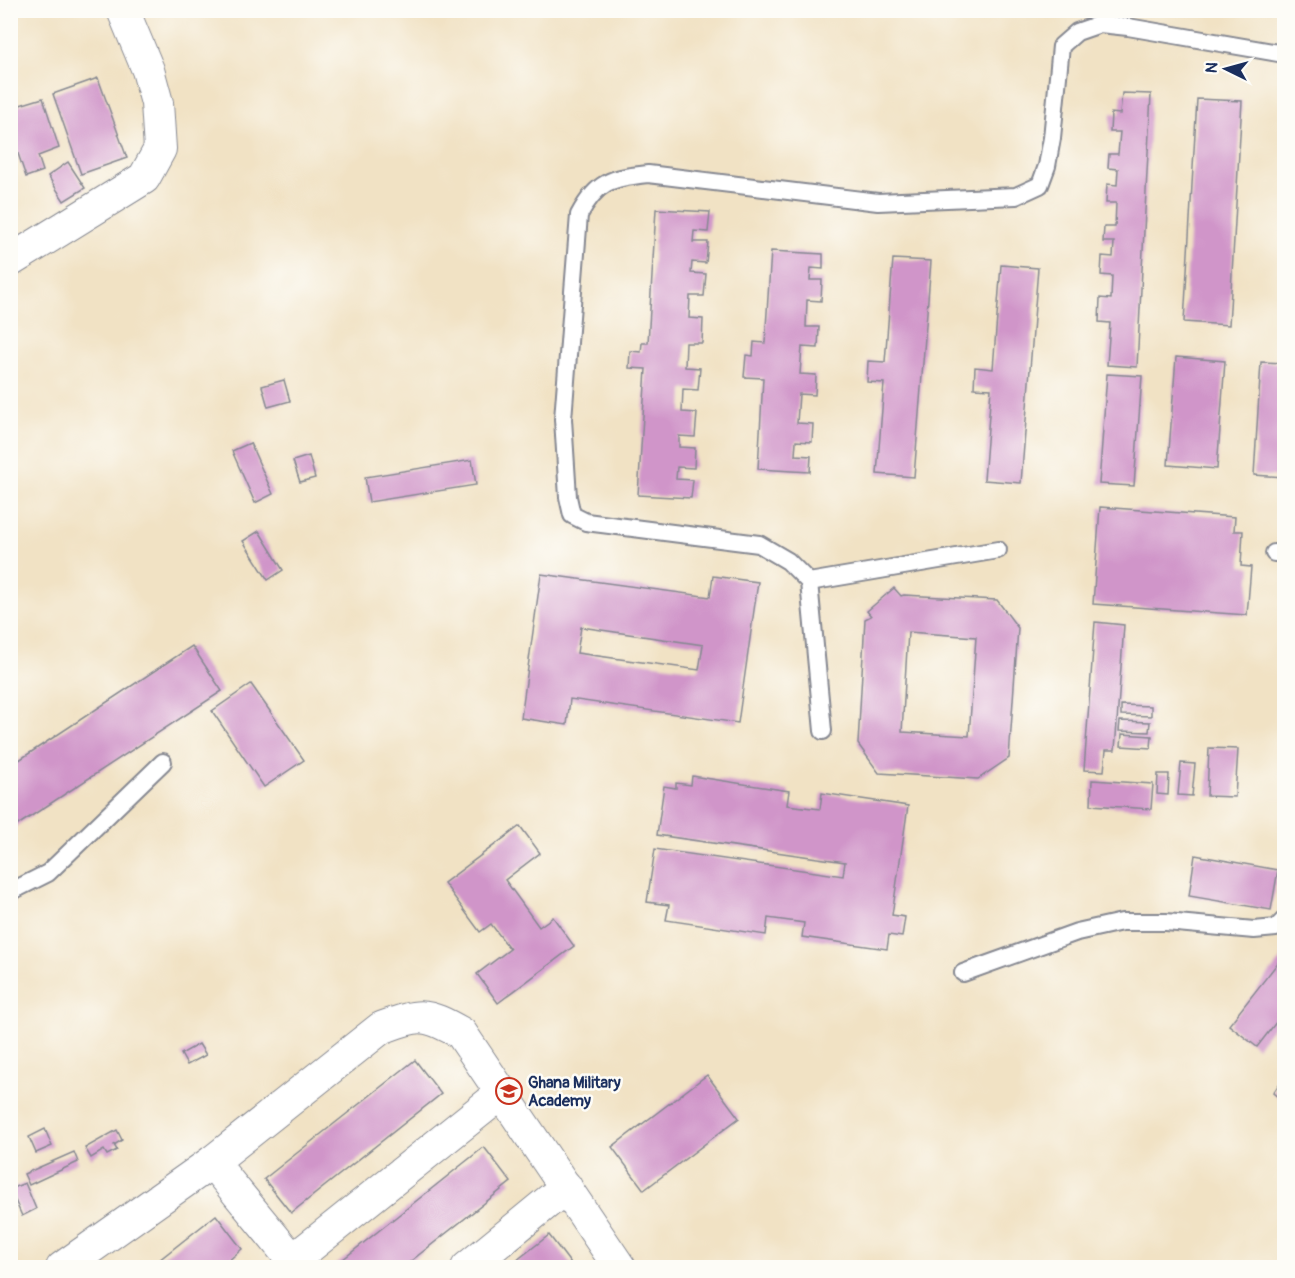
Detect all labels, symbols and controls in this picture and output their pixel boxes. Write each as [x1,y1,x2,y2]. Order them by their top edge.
north arrow [1196,39,1256,99]
text: N [1202,61,1223,74]
place label: Ghana Military Academy [528,1073,621,1111]
school or university icon: Ghana Military Academy [494,1076,524,1106]

